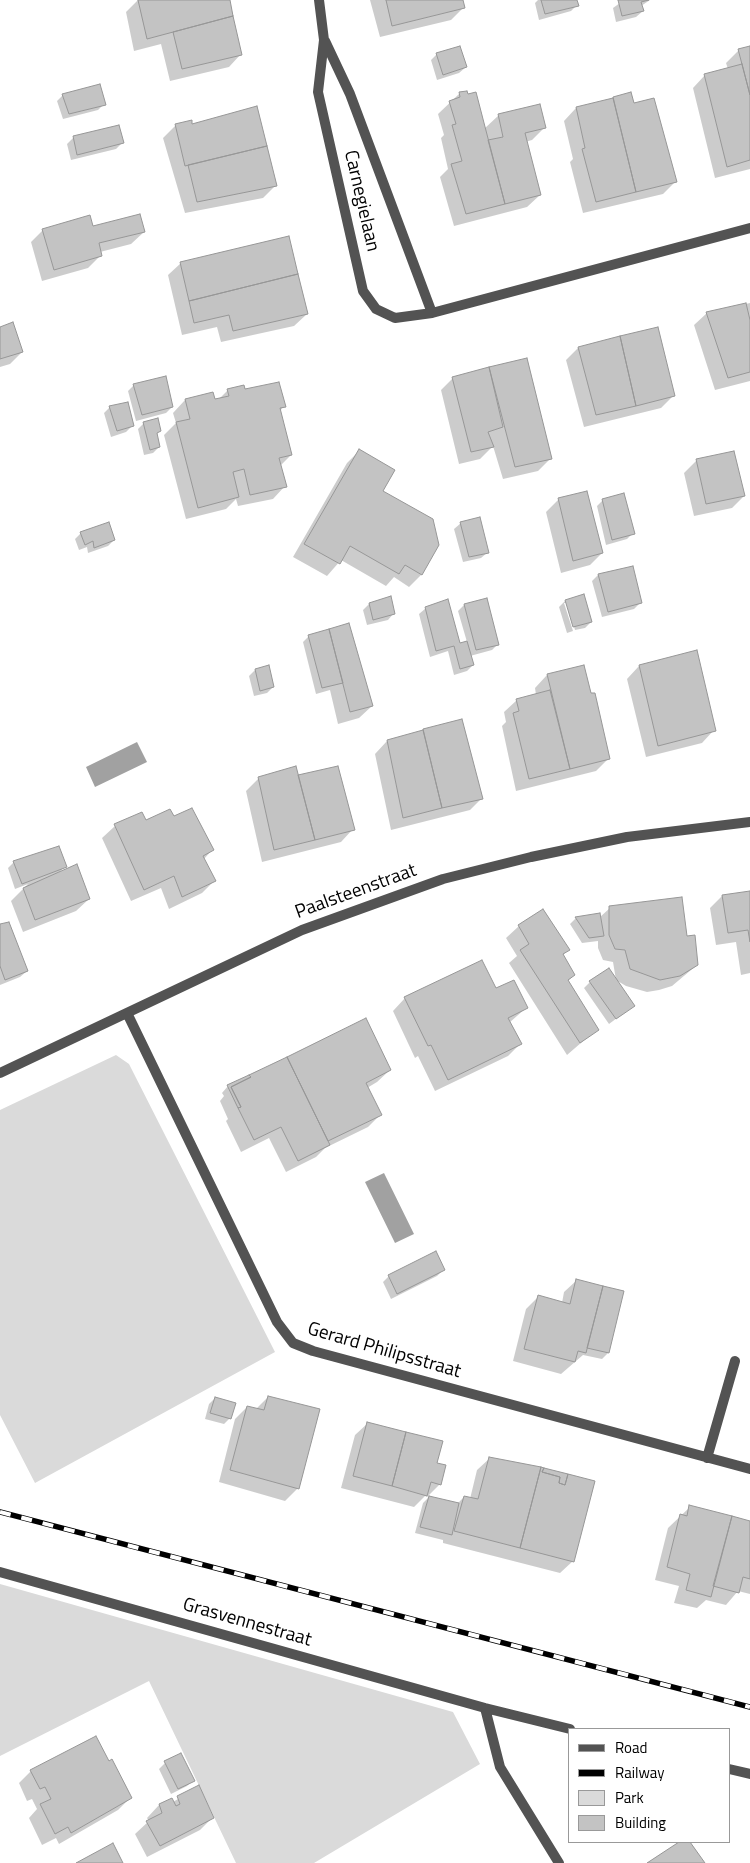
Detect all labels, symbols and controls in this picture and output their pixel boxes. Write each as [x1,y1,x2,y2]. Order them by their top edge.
street label: Carnegielaan [338,148,384,254]
street label: Paalsteenstraat [292,860,420,924]
street label: Gerard Philipsstraat [305,1318,463,1384]
street label: Grasvennestraat [180,1594,314,1652]
legend [568,1728,730,1843]
text: Road [615,1736,647,1759]
text: Railway [615,1761,665,1784]
text: Park [615,1786,644,1809]
text: Building [615,1811,666,1834]

